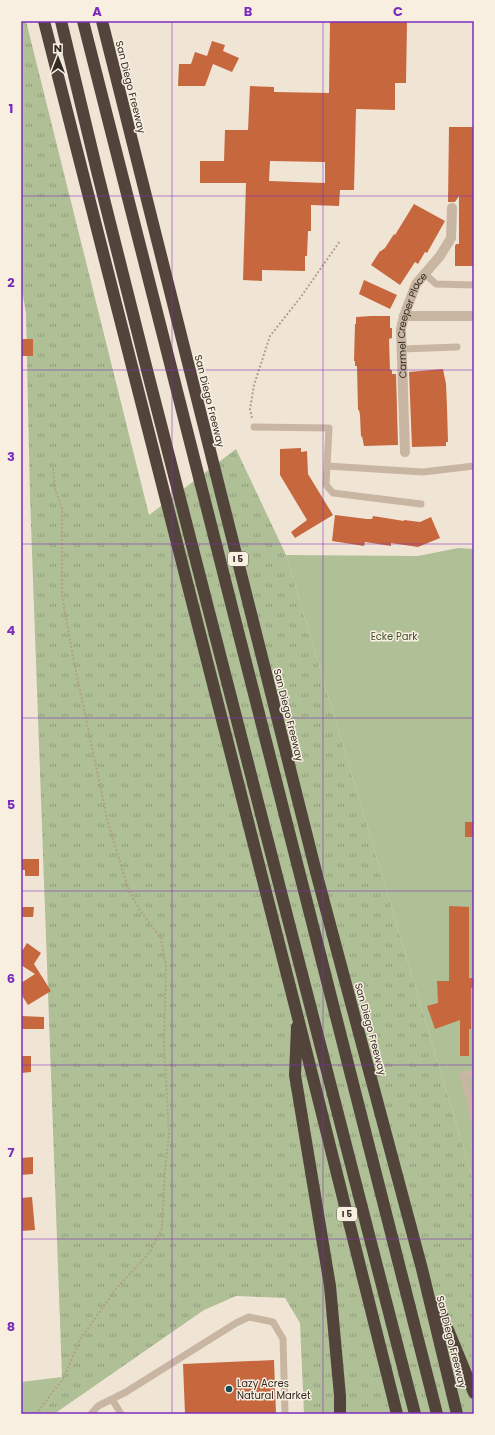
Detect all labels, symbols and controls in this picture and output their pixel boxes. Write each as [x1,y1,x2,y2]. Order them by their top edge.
text: A [92,2,102,21]
text: B [244,2,253,21]
text: C [393,2,403,21]
north arrow [38,38,78,78]
street label: San Diego Freeway [112,39,149,135]
text: N [54,40,62,56]
text: 1 [9,99,13,118]
street label: Carmel Creeper Place [394,269,431,378]
text: 2 [7,273,15,292]
street label: San Diego Freeway [191,353,228,449]
text: 3 [7,447,15,466]
road number: I 5 [228,552,248,566]
text: 4 [7,621,16,640]
park label: Ecke Park [371,629,418,644]
street label: San Diego Freeway [270,667,307,763]
text: 5 [7,795,15,814]
text: 6 [7,969,15,988]
street label: San Diego Freeway [351,981,390,1077]
text: 7 [8,1143,15,1162]
road number: I 5 [337,1207,357,1221]
street label: San Diego Freeway [433,1294,470,1390]
text: 8 [7,1317,15,1336]
place label: Lazy Acres Natural Market [237,1376,311,1403]
marker: Lazy Acres Natural Market [224,1384,234,1394]

